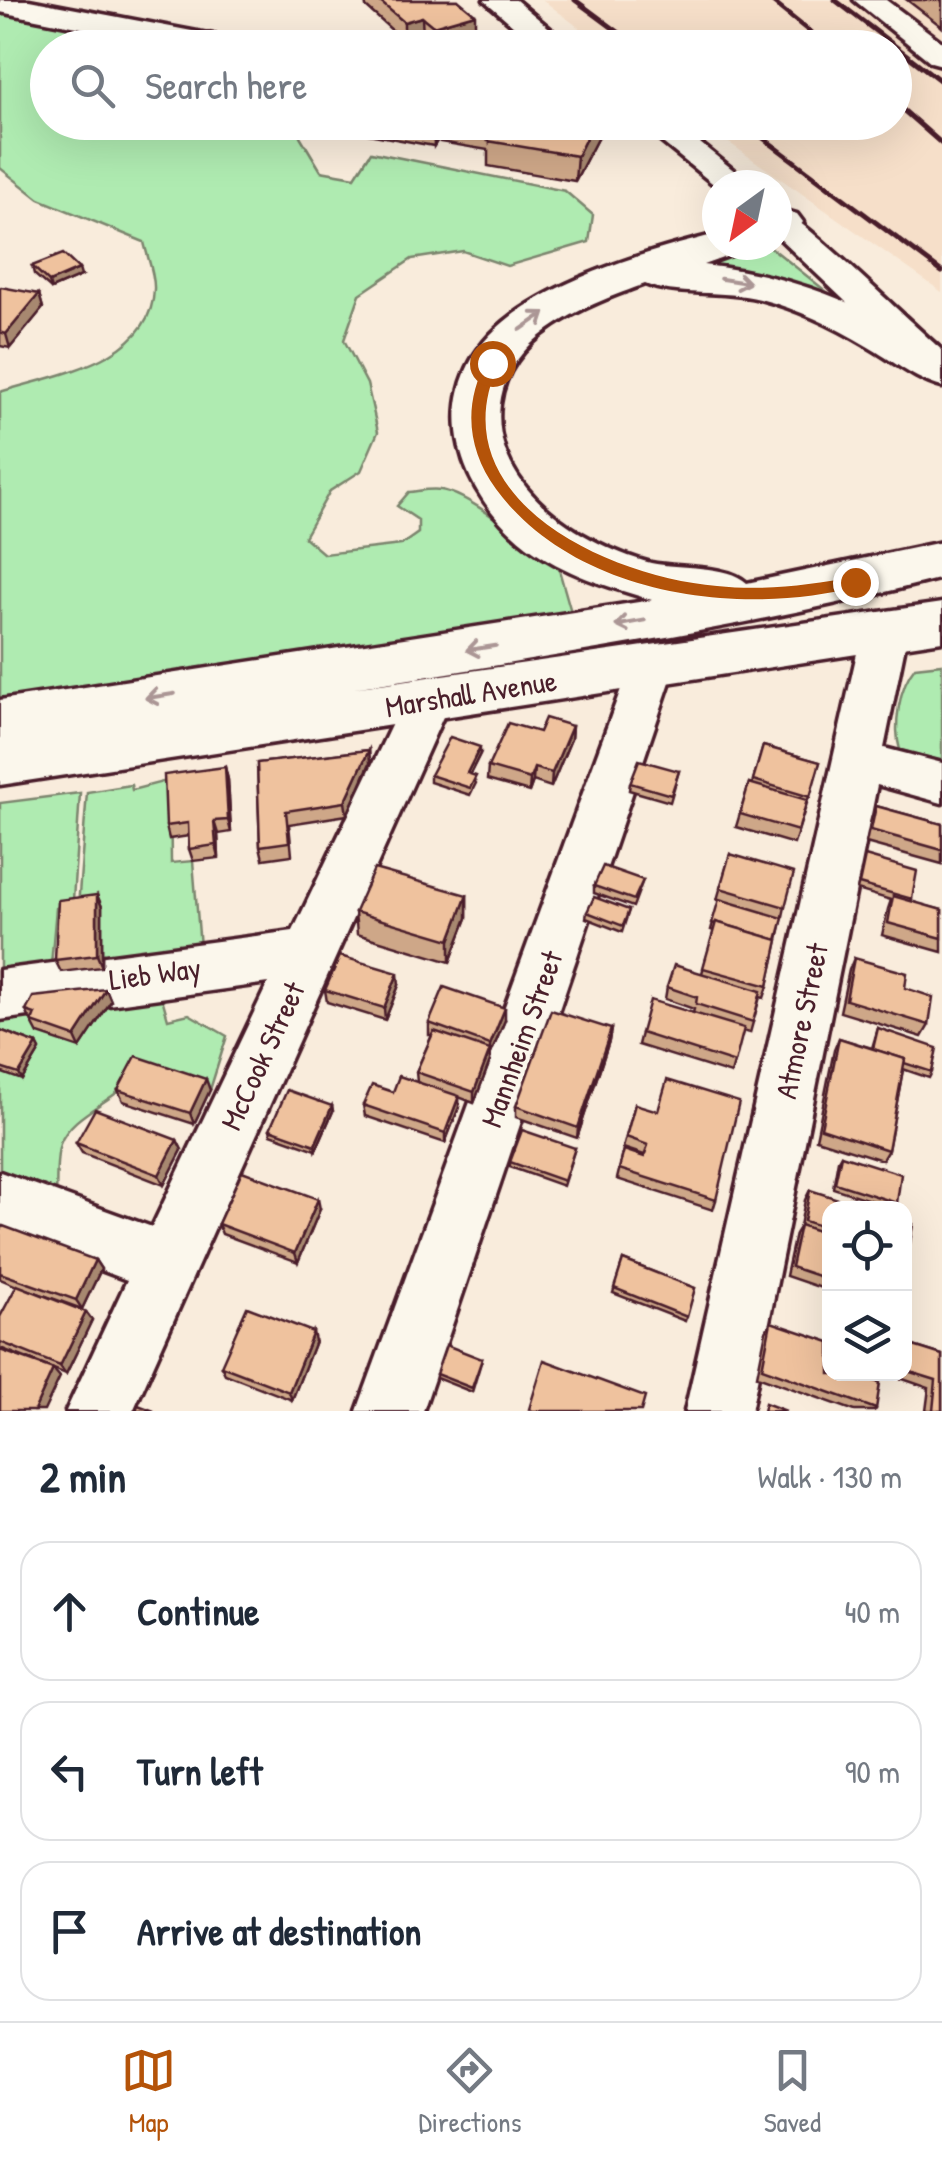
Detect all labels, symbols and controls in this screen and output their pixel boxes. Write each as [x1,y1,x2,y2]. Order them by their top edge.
search box [30,30,912,140]
icon: search [65,58,120,113]
text: Search here [145,59,307,111]
north arrow [702,170,792,260]
one-way arrow [719,273,751,291]
one-way arrow [519,311,547,332]
route start [470,341,516,387]
route end [833,560,879,606]
one-way arrow [614,614,646,633]
one-way arrow [465,639,498,657]
street label: Marshall Avenue [382,660,559,726]
one-way arrow [144,688,176,706]
street label: Atmore Street [765,939,837,1102]
street label: Mannheim Street [471,944,572,1132]
street label: Lieb Way [107,947,203,999]
street label: McCook Street [210,974,314,1136]
map controls [822,1201,912,1381]
button: locate [822,1201,912,1291]
button: layers [822,1291,912,1381]
text: 2 min [40,1448,126,1505]
text: Walk · 130 m [757,1455,902,1498]
icon: ahead [42,1584,97,1639]
text: Continue [137,1585,259,1637]
text: 40 m [845,1590,900,1633]
icon: left [42,1744,97,1799]
text: Turn left [137,1745,262,1797]
text: 90 m [845,1750,900,1793]
icon: arrive [42,1904,97,1959]
text: Arrive at destination [137,1905,421,1957]
tab: Map [121,2043,176,2141]
tab: Directions [418,2043,521,2141]
tab: Saved [764,2043,821,2141]

